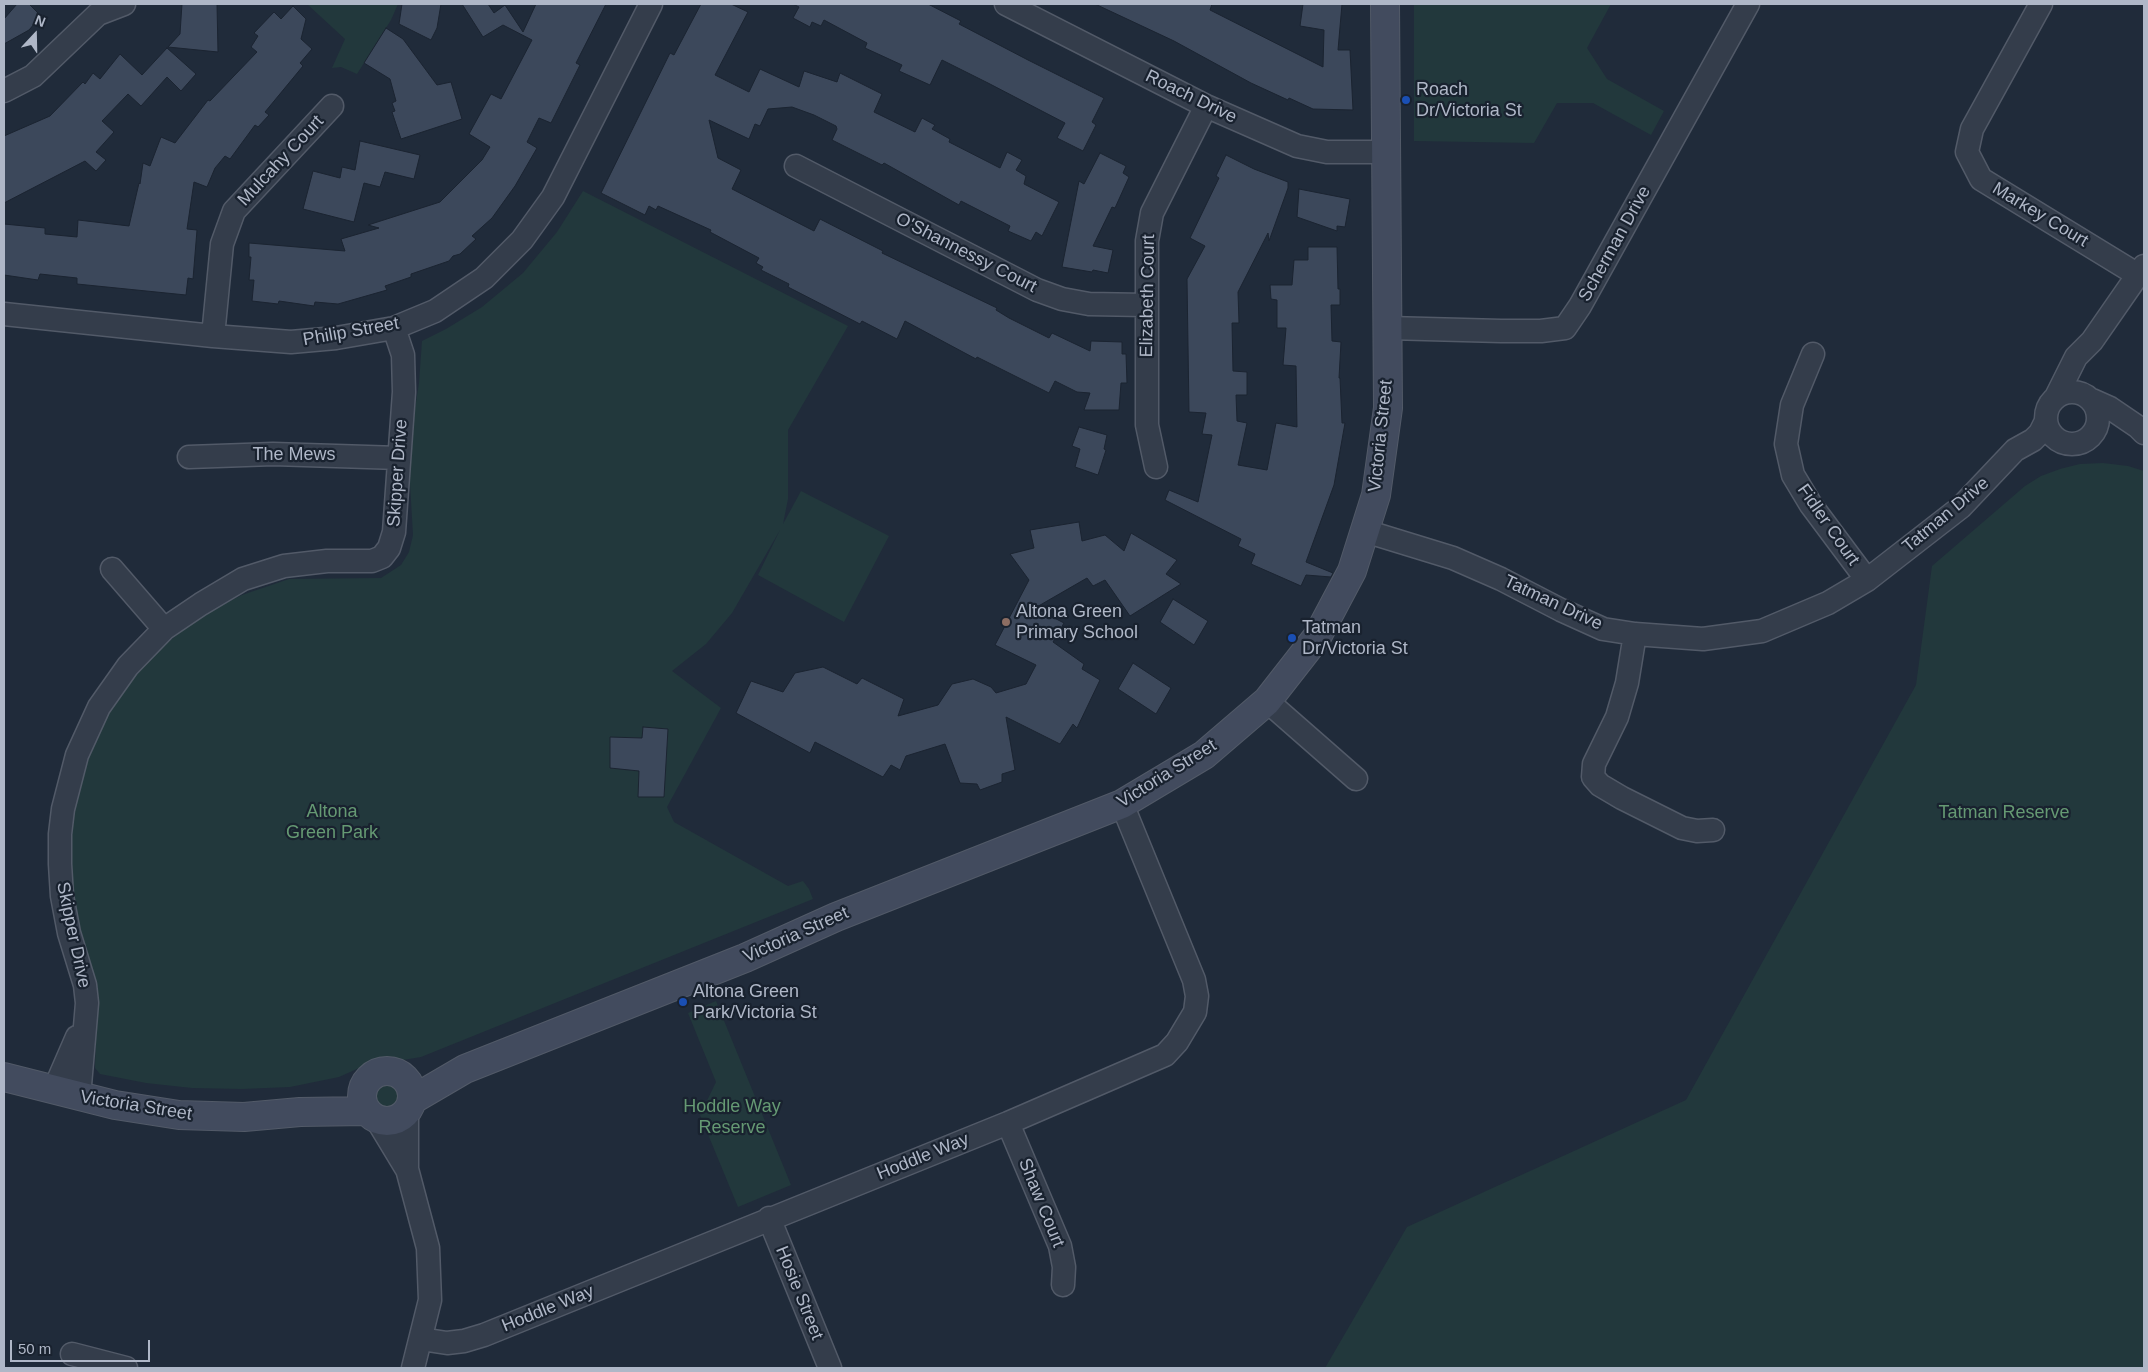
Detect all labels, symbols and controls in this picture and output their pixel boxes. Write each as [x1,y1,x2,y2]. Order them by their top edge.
north arrow [10,10,60,60]
text: N [33,12,48,30]
street label: Roach Drive [1142,66,1240,128]
place label: Roach Dr/Victoria St [1416,79,1522,122]
marker: Roach Dr/Victoria St [1400,94,1412,106]
street label: Mulcahy Court [234,111,328,211]
street label: Markey Court [1988,178,2092,252]
street label: Scherman Drive [1574,182,1656,306]
street label: O'Shannessy Court [892,208,1040,298]
street label: Elizabeth Court [1136,234,1160,358]
street label: Philip Street [301,313,401,351]
street label: Victoria Street [1364,379,1398,493]
street label: Skipper Drive [383,418,413,528]
street label: The Mews [252,444,336,466]
street label: Tatman Drive [1898,473,1994,557]
street label: Fidler Court [1792,480,1864,570]
street label: Tatman Drive [1500,571,1606,635]
place label: Altona Green Primary School [1016,601,1138,644]
marker: Altona Green Primary School [1000,616,1012,628]
place label: Tatman Dr/Victoria St [1302,617,1408,660]
marker: Tatman Dr/Victoria St [1286,632,1298,644]
street label: Victoria Street [1113,735,1221,813]
park label: Altona Green Park [286,801,378,844]
park label: Tatman Reserve [1938,802,2070,824]
street label: Skipper Drive [51,880,95,990]
street label: Victoria Street [740,902,852,968]
place label: Altona Green Park/Victoria St [693,981,817,1024]
marker: Altona Green Park/Victoria St [677,996,689,1008]
street label: Victoria Street [79,1087,193,1125]
park label: Hoddle Way Reserve [683,1096,781,1138]
street label: Hoddle Way [874,1129,972,1185]
street label: Shaw Court [1013,1155,1069,1251]
street label: Hosie Street [770,1243,828,1343]
street label: Hoddle Way [499,1281,597,1337]
scale bar [12,1330,152,1362]
text: 50 m [18,1340,51,1357]

